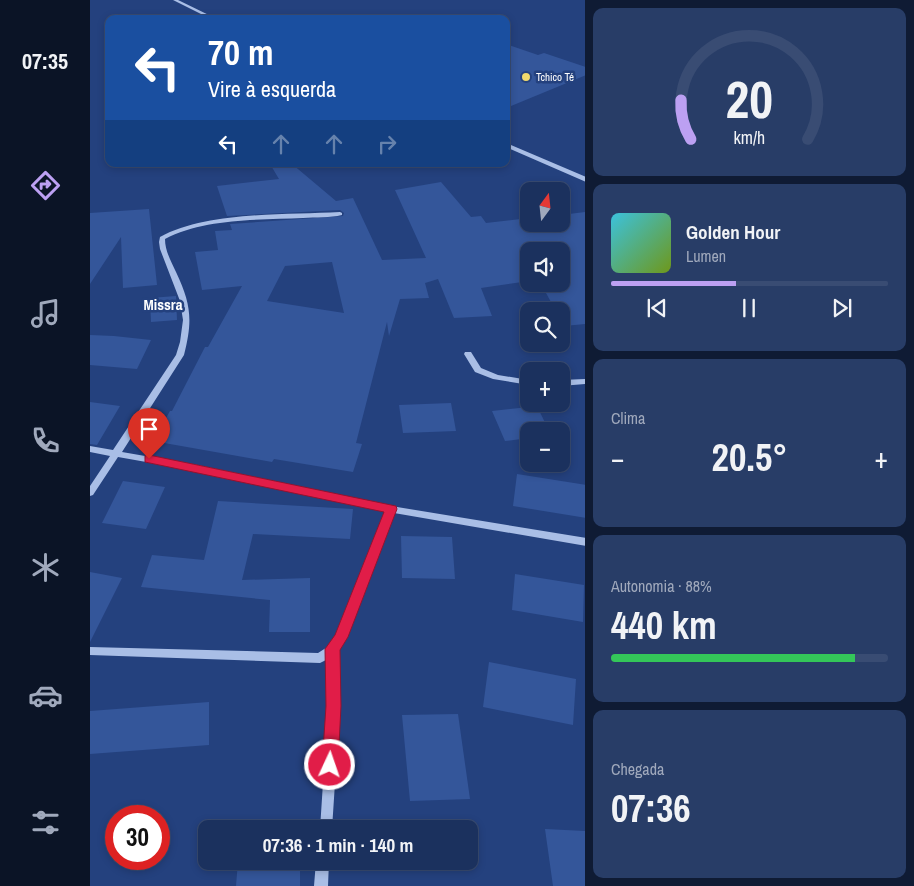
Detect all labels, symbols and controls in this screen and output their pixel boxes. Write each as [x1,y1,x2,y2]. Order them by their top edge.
text: 70 m [208,29,273,76]
icon: left [125,35,190,100]
text: 07:35 [22,46,68,76]
text: 20 [726,64,773,134]
place label: Tchico Té [536,70,574,84]
marker: Tchico Té [520,71,532,83]
text: Vire à esquerda [208,74,336,104]
text: km/h [734,126,765,150]
icon: left [214,130,242,158]
icon: ahead [267,130,295,158]
icon: ahead [320,130,348,158]
icon: right [373,130,401,158]
icon: directions [28,168,63,203]
north arrow [520,182,570,232]
map controls [520,182,570,472]
text: Golden Hour [686,219,780,245]
button: sound [520,242,570,292]
text: Lumen [686,245,726,267]
district label: Missra [144,294,183,315]
icon: previous [643,294,671,322]
icon: pause [735,294,763,322]
icon: next [828,294,856,322]
icon: music [28,296,63,331]
button: search [520,302,570,352]
button: + [520,362,570,412]
text: Clima [611,407,645,429]
pin [128,408,170,459]
icon: arrive [135,415,163,443]
button: − [520,422,570,472]
icon: phone [28,423,63,458]
text: 20.5° [712,432,787,483]
text: − [611,439,624,477]
text: + [875,439,888,477]
icon: climate [28,550,63,585]
text: Autonomia · 88% [611,575,712,597]
text: 440 km [611,600,717,651]
icon: car [28,678,63,713]
position arrow [303,738,355,790]
text: Chegada [611,758,664,780]
text: 07:36 [611,783,691,834]
icon: filters [28,805,63,840]
speed limit sign: 30 [105,805,170,870]
text: 07:36 · 1 min · 140 m [263,832,413,858]

